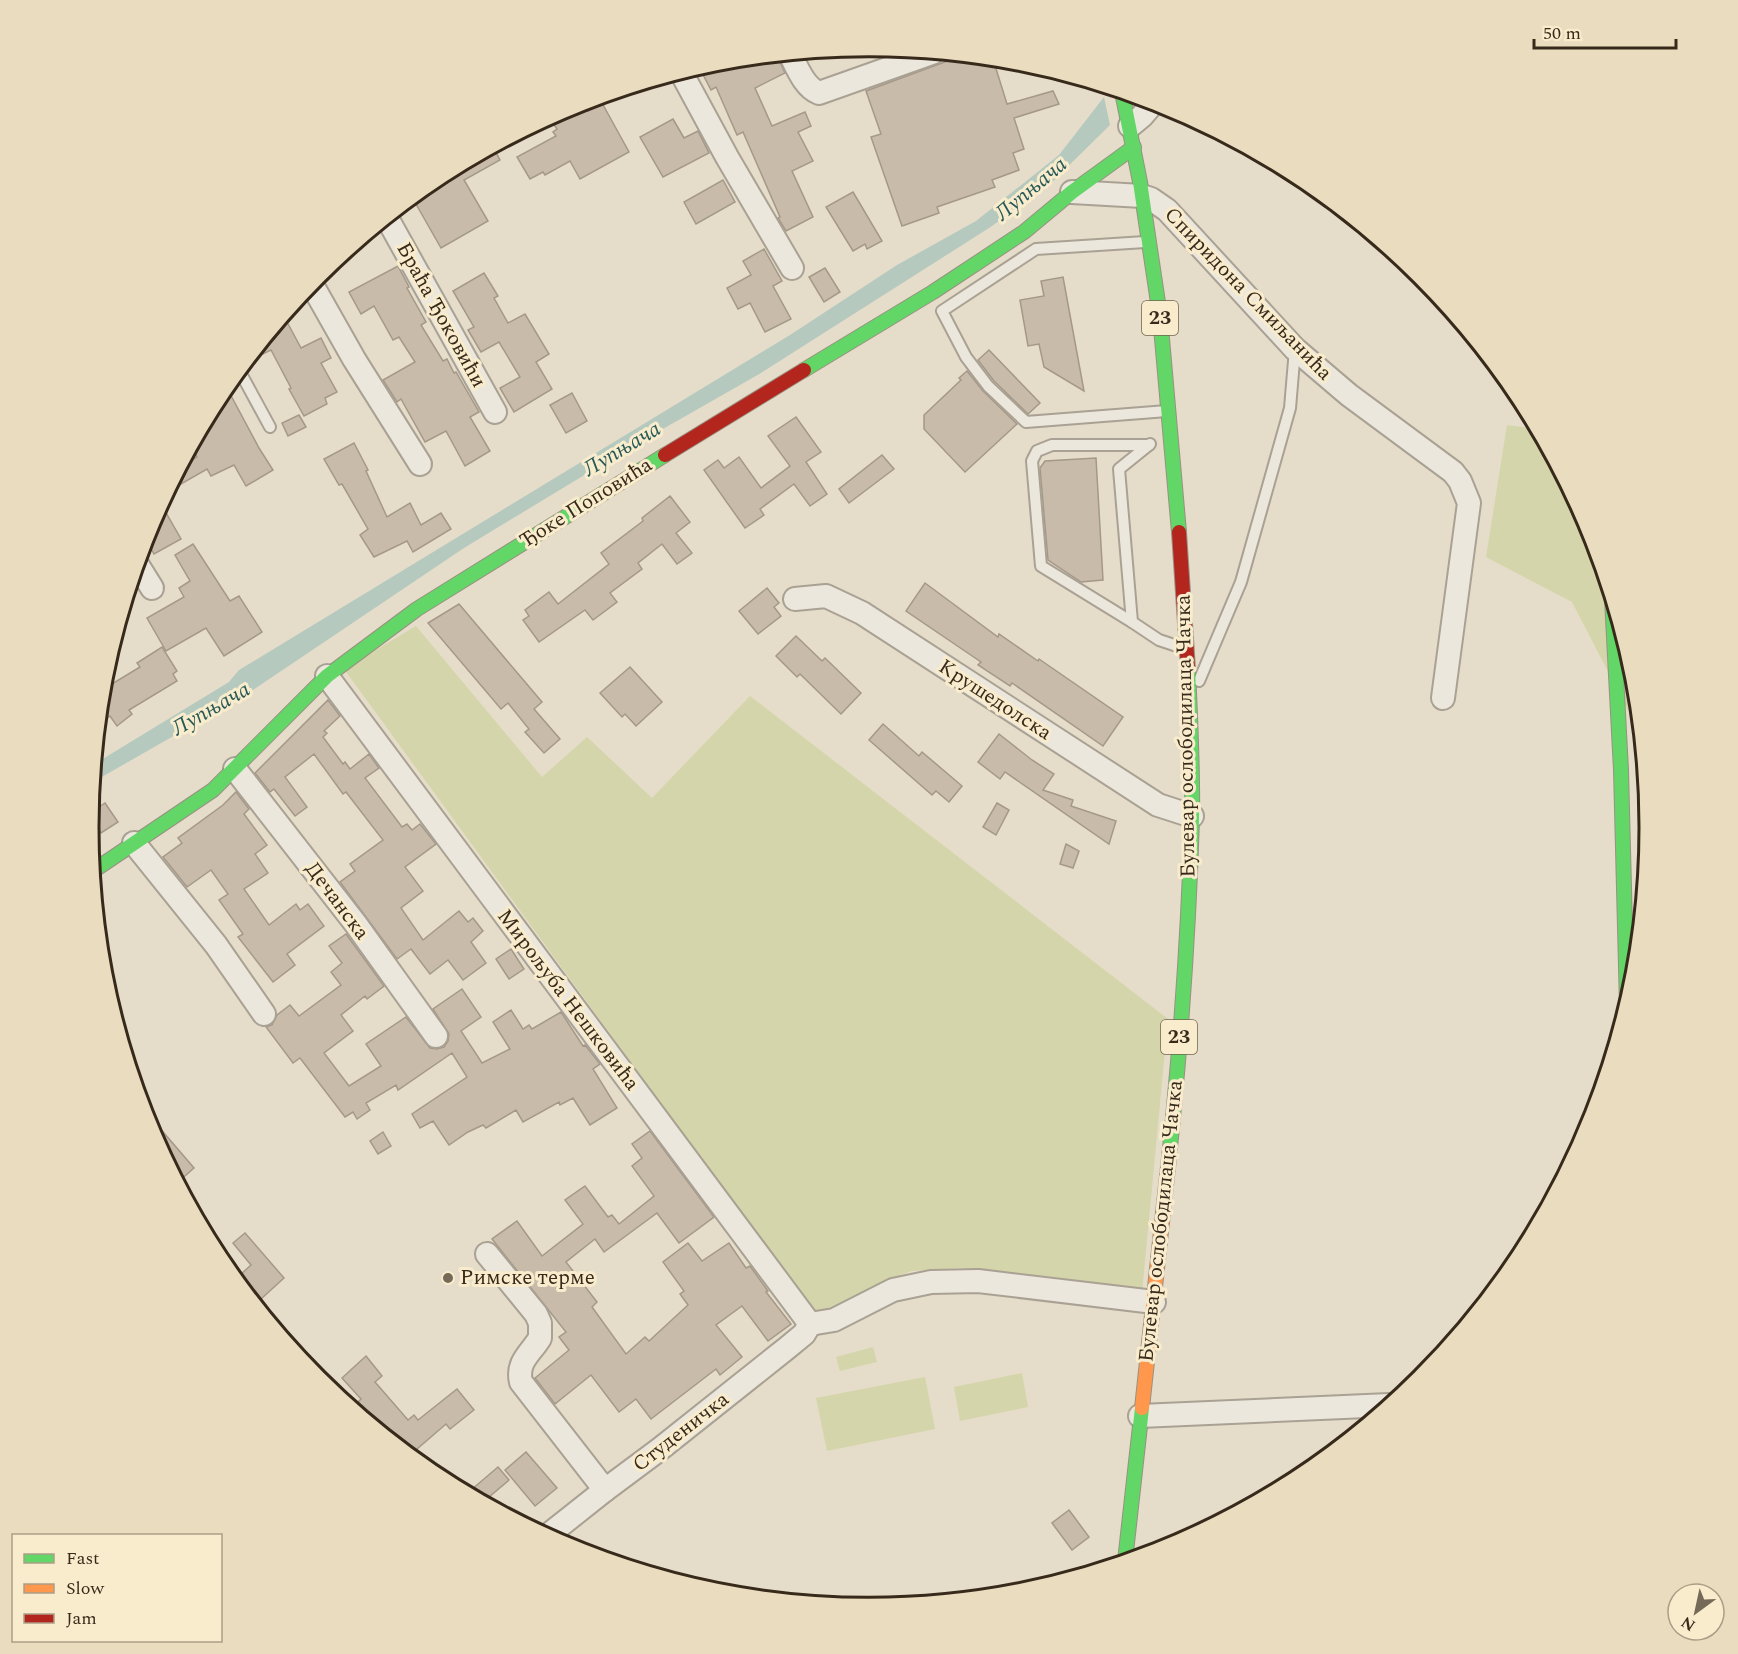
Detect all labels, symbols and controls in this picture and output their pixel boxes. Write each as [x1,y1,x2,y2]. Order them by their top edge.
scale bar [1534,12,1676,50]
text: 50 m [1543,20,1581,47]
water label: Лупњача [987,149,1074,230]
street label: Спиридона Смиљанића [1156,200,1340,389]
street label: Браћа Ђоковићи [388,236,494,394]
road number: 23 [1142,301,1178,335]
water label: Лупњача [576,413,667,486]
street label: Ђоке Поповића [513,449,659,557]
street label: Булевар ослободилаца Чачка [1168,593,1204,878]
street label: Крушедолска [932,651,1059,749]
water label: Лупњача [165,673,256,745]
street label: Дечанска [297,855,378,948]
street label: Мирољуба Нешковића [489,902,648,1098]
road number: 23 [1161,1020,1197,1054]
street label: Булевар ослободилаца Чачка [1130,1078,1192,1363]
place label: Римске терме [460,1262,595,1294]
marker: Римске терме [441,1271,455,1285]
street label: Студеничка [626,1384,737,1480]
legend [12,1534,222,1642]
text: Fast [66,1545,99,1572]
text: Slow [66,1575,105,1602]
north arrow [1666,1582,1726,1642]
text: Jam [66,1605,97,1632]
text: N [1676,1610,1700,1637]

